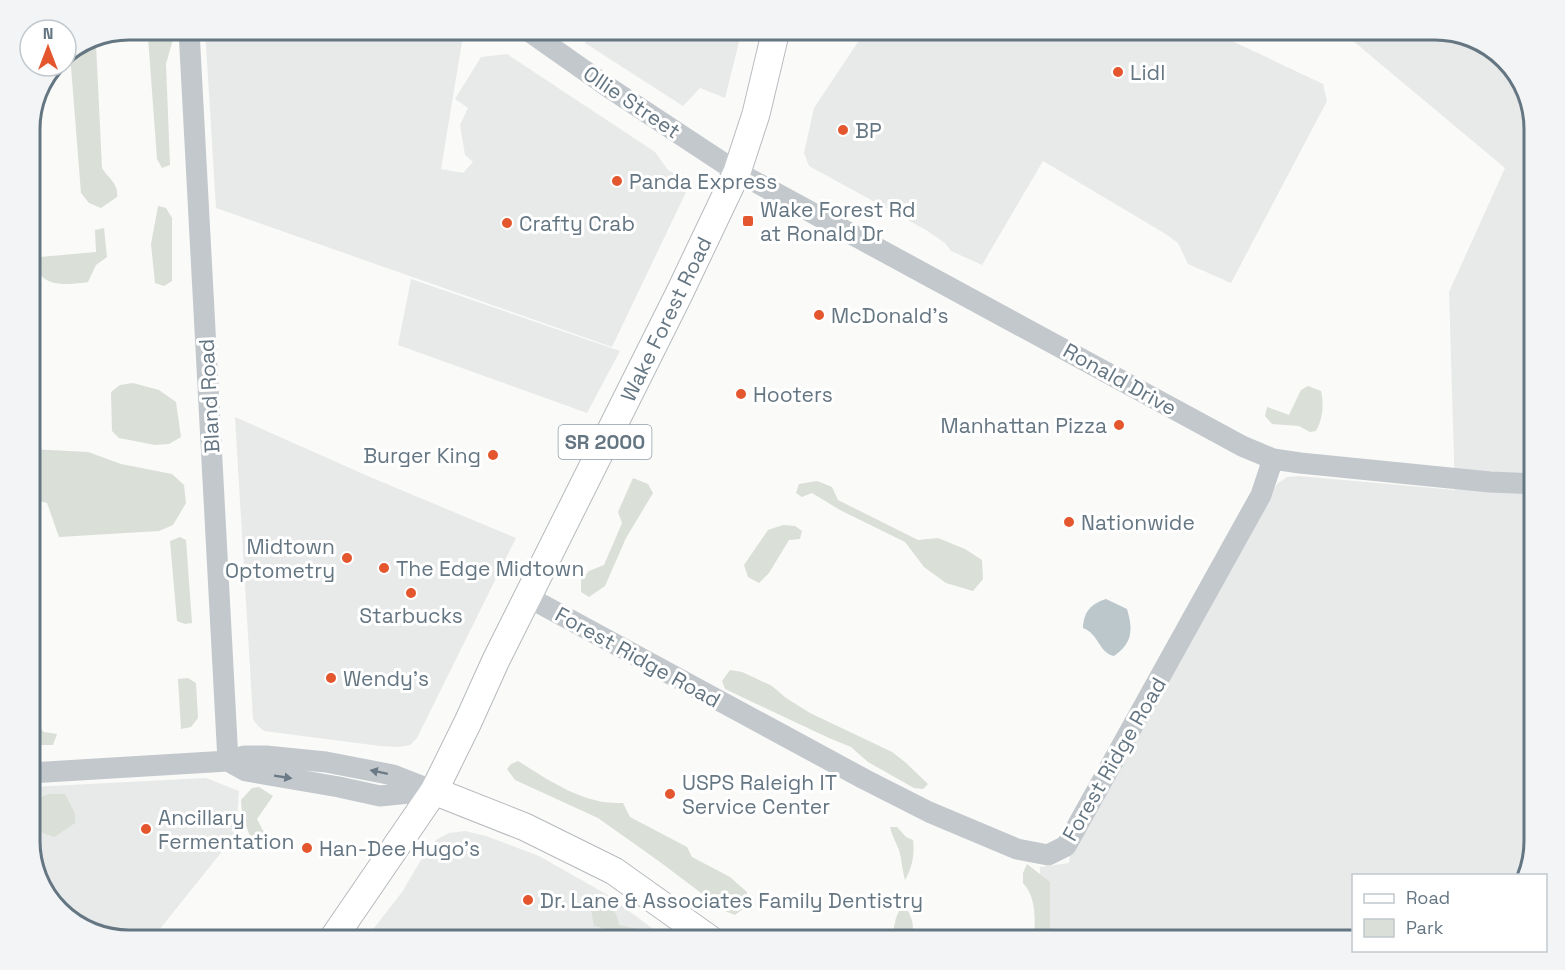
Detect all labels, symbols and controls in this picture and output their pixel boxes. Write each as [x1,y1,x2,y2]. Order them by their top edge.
north arrow [18,18,78,78]
text: N [43,23,53,44]
place label: Lidl [1130,59,1165,86]
street label: Ollie Street [578,60,686,144]
marker: Lidl [1111,65,1125,79]
place label: BP [855,117,882,144]
marker: BP [836,123,850,137]
place label: Panda Express [629,168,777,195]
marker: Panda Express [610,174,624,188]
place label: Wake Forest Rd at Ronald Dr [760,196,916,247]
place label: Crafty Crab [519,210,635,237]
marker: Wake Forest Rd at Ronald Dr [741,214,755,228]
marker: Crafty Crab [500,216,514,230]
street label: Wake Forest Road [614,232,718,406]
place label: McDonald's [831,302,949,329]
marker: McDonald's [812,308,826,322]
street label: Ronald Drive [1059,337,1181,421]
street label: Bland Road [193,338,225,454]
place label: Hooters [753,381,833,408]
marker: Hooters [734,387,748,401]
place label: Manhattan Pizza [941,412,1107,439]
marker: Manhattan Pizza [1112,418,1126,432]
road number: SR 2000 [558,425,652,459]
place label: Burger King [363,442,481,469]
marker: Burger King [486,448,500,462]
place label: Nationwide [1081,509,1195,536]
marker: Nationwide [1062,515,1076,529]
place label: Midtown Optometry [225,533,335,584]
marker: Midtown Optometry [340,551,354,565]
place label: The Edge Midtown [396,555,584,582]
marker: The Edge Midtown [377,561,391,575]
marker: Starbucks [404,586,418,600]
street label: Forest Ridge Road [551,600,725,714]
place label: Starbucks [359,602,463,629]
place label: Wendy's [343,665,429,692]
marker: Wendy's [324,671,338,685]
street label: Forest Ridge Road [1056,672,1172,846]
one-way arrow [369,766,388,776]
place label: USPS Raleigh IT Service Center [682,769,837,820]
one-way arrow [274,773,293,782]
marker: USPS Raleigh IT Service Center [663,787,677,801]
place label: Ancillary Fermentation [158,804,294,855]
marker: Ancillary Fermentation [139,822,153,836]
place label: Han-Dee Hugo's [319,835,480,862]
marker: Han-Dee Hugo's [300,841,314,855]
legend [1352,874,1547,952]
text: Road [1406,886,1450,909]
place label: Dr. Lane & Associates Family Dentistry [540,887,923,914]
marker: Dr. Lane & Associates Family Dentistry [521,893,535,907]
text: Park [1406,916,1444,939]

